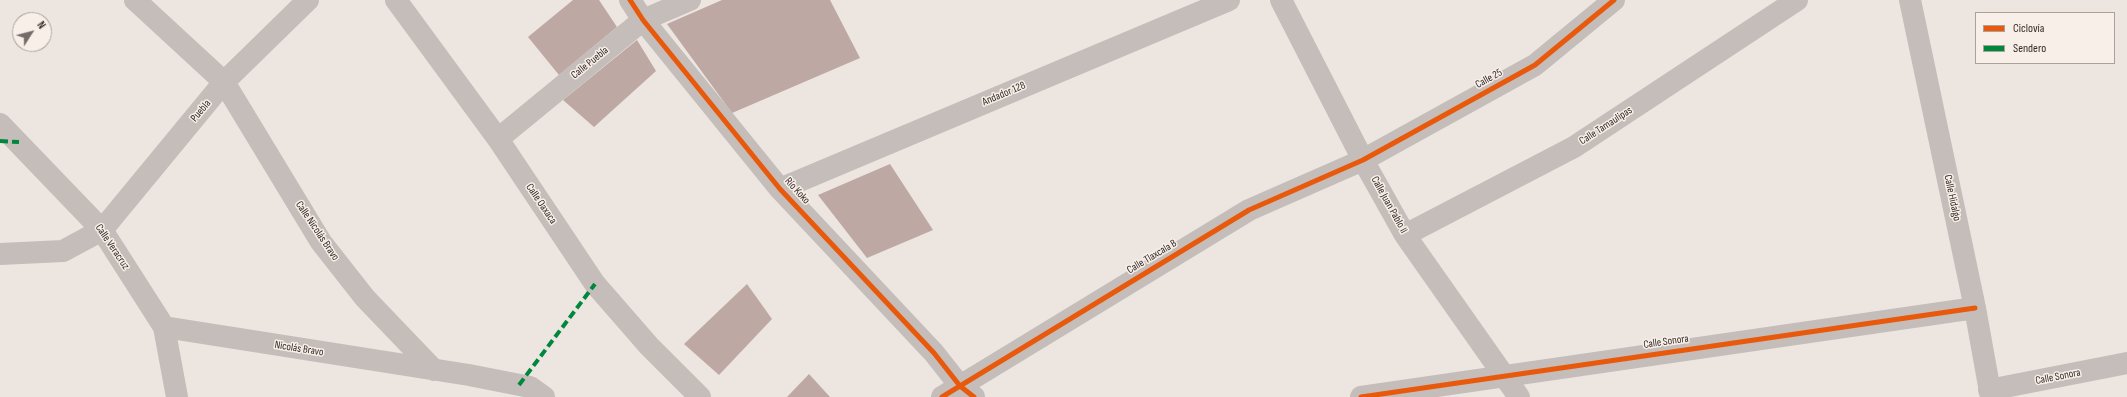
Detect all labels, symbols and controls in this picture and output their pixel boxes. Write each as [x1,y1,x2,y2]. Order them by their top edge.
north arrow [12,12,52,52]
legend [1975,12,2115,64]
text: N [34,19,48,31]
text: Ciclovía [2013,21,2044,36]
text: Sendero [2013,41,2046,56]
street label: Calle Puebla [569,44,611,82]
street label: Calle 25 [1473,66,1505,92]
street label: Andador 128 [980,79,1028,109]
street label: Puebla [188,97,214,125]
street label: Calle Tamaulipas [1577,104,1635,148]
street label: Calle Juan Pablo II [1368,174,1410,236]
street label: Calle Hidalgo [1941,174,1963,222]
street label: Río Koko [782,175,812,207]
street label: Calle Oaxaca [523,181,559,227]
street label: Calle Nicolás Bravo [292,199,342,263]
street label: Calle Veracruz [92,222,132,272]
street label: Calle Tlaxcala B [1125,237,1179,277]
street label: Calle Sonora [1643,332,1689,352]
street label: Nicolás Bravo [274,339,324,359]
street label: Calle Sonora [2034,366,2082,388]

